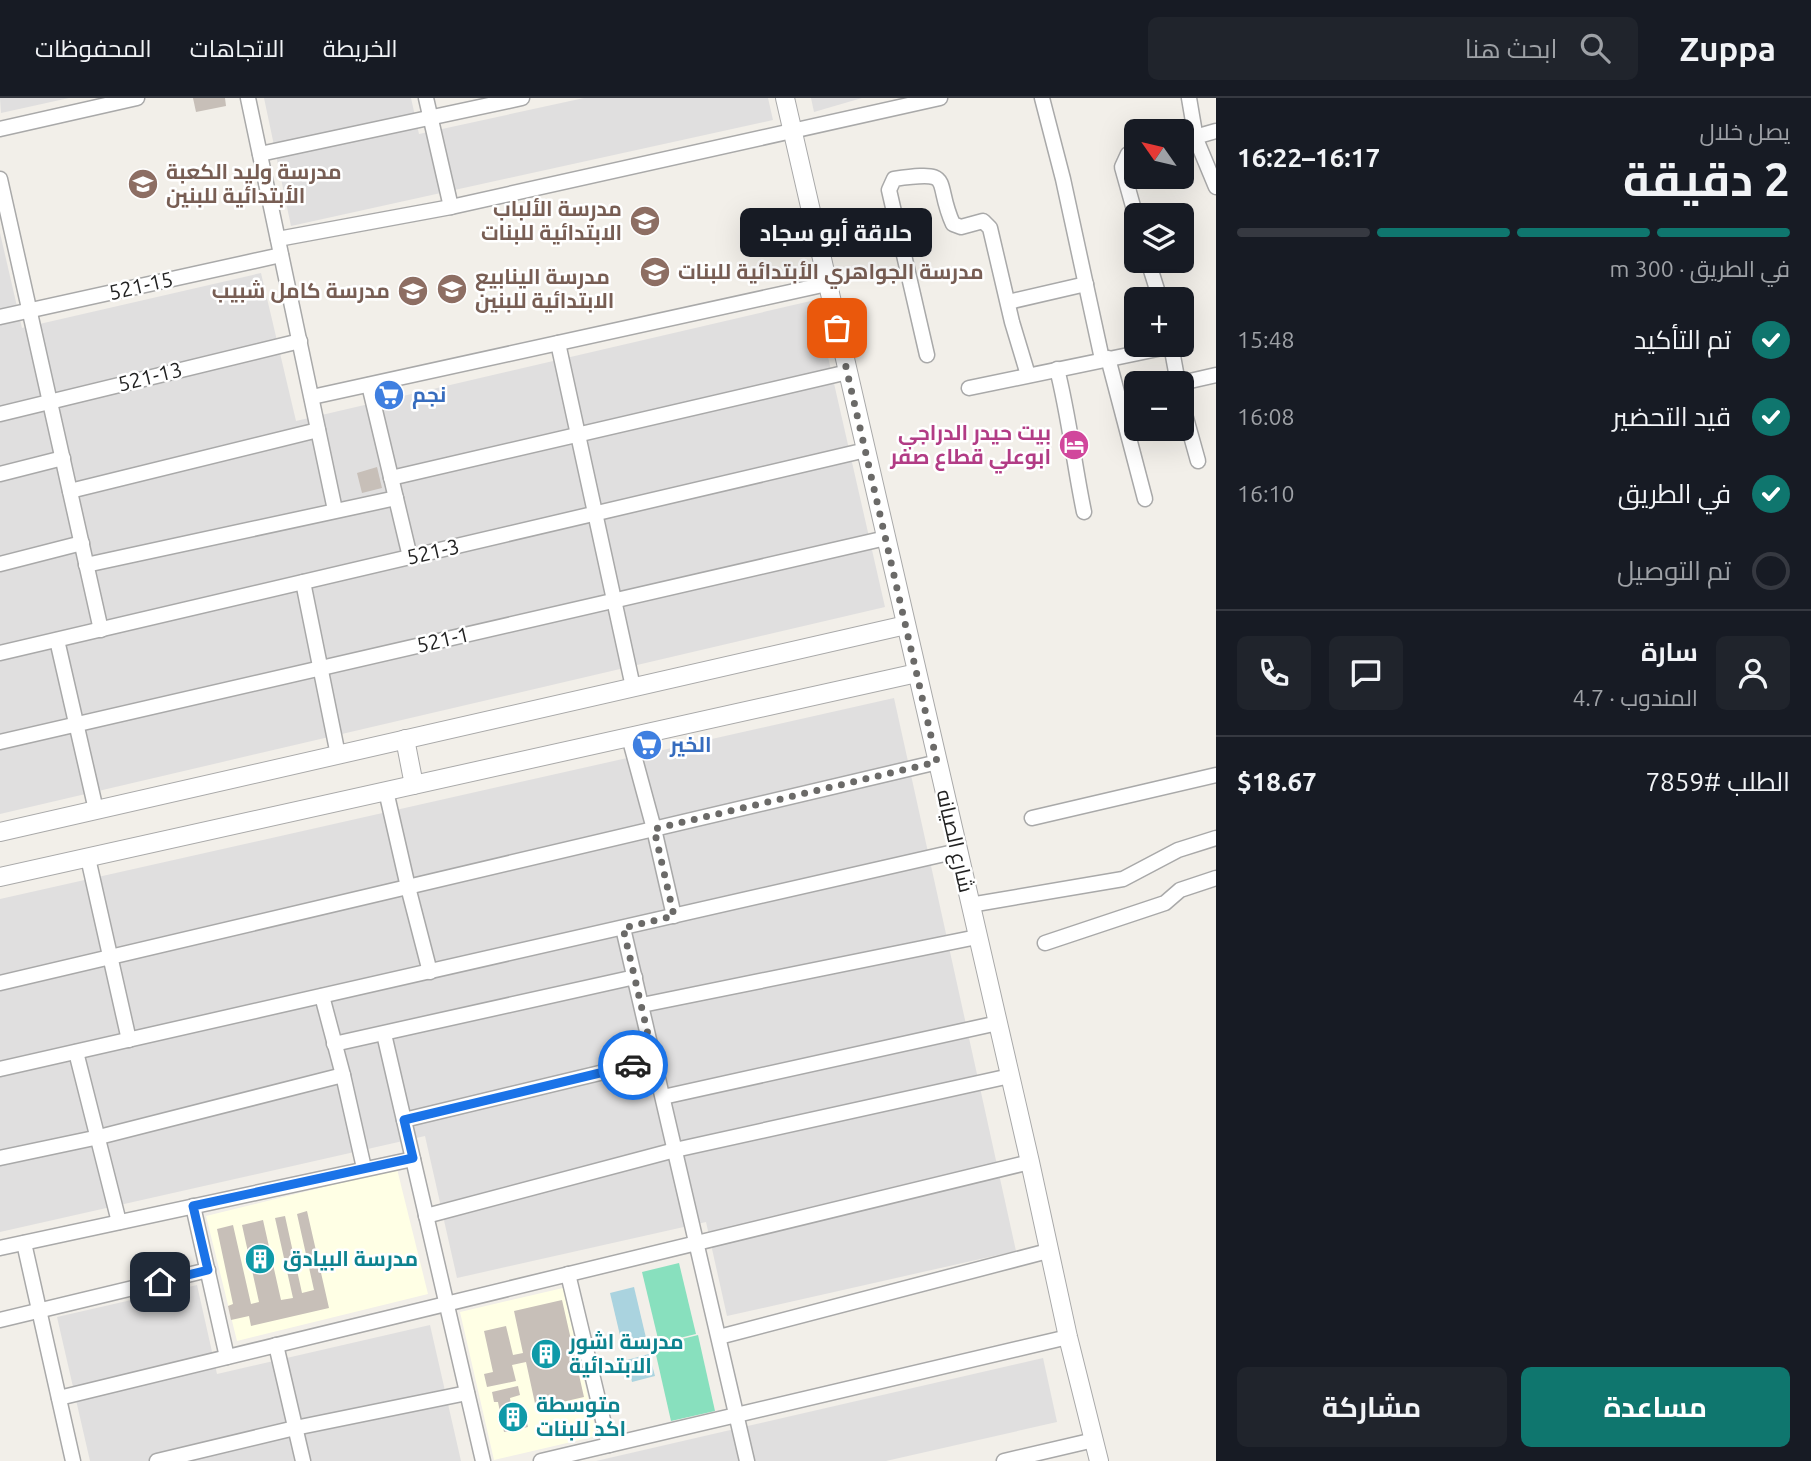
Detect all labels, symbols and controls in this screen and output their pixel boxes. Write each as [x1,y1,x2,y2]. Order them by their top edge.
search box [1148,17,1638,80]
icon: search [1576,29,1614,67]
text: Zuppa [1680,30,1776,67]
text: ابحث هنا [1465,34,1558,63]
text: المحفوظات [35,35,152,62]
text: الاتجاهات [190,35,285,62]
text: الخريطة [323,35,398,62]
north arrow [1124,119,1194,189]
map controls [1124,119,1194,441]
text: يصل خلال [1699,119,1790,144]
text: 16:17–16:22 [1237,143,1380,172]
text: 2 دقيقة [1623,153,1790,205]
place label: مدرسة وليد الكعبة الأبتدائية للبنين [166,159,342,208]
school or university icon: مدرسة وليد الكعبة الأبتدائية للبنين [126,167,160,201]
place label: مدرسة الألباب الابتدائية للبنات [481,196,622,245]
button: layers [1124,203,1194,273]
school or university icon: مدرسة الألباب الابتدائية للبنات [628,204,662,238]
callout: حلاقة أبو سجاد [741,209,933,258]
text: حلاقة أبو سجاد [760,220,912,245]
school or university icon: مدرسة الجواهري الأبتدائية للبنات [638,255,672,289]
text: في الطريق · 300 m [1610,256,1790,281]
place label: مدرسة الجواهري الأبتدائية للبنات [678,259,984,289]
place label: مدرسة الينابيع الابتدائية للبنين [475,264,614,313]
street label: 521-15 [106,266,175,304]
school or university icon: مدرسة الينابيع الابتدائية للبنين [435,272,469,306]
school or university icon: مدرسة كامل شبيب [396,274,430,308]
place label: مدرسة كامل شبيب [212,278,390,303]
button: + [1124,287,1194,357]
pin [807,298,867,358]
icon: bag [818,309,856,347]
icon: check [1752,321,1790,359]
text: تم التأكيد [1634,325,1731,354]
text: 15:48 [1237,327,1295,352]
street label: 521-13 [115,356,184,396]
button: − [1124,371,1194,441]
supermarket icon: نجم [372,378,406,412]
place label: نجم [412,382,446,409]
icon: check [1752,398,1790,436]
text: قيد التحضير [1613,402,1731,431]
text: 16:08 [1237,404,1295,429]
place label: بيت حيدر الدراجي ابوعلي قطاع صفر [889,420,1051,474]
hotel icon: بيت حيدر الدراجي ابوعلي قطاع صفر [1057,428,1091,462]
icon: check [1752,475,1790,513]
text: في الطريق [1618,479,1731,508]
text: 16:10 [1237,481,1295,506]
street label: 521-3 [404,533,462,569]
text: تم التوصيل [1617,556,1731,585]
street label: 521-1 [414,621,472,657]
button: phone [1237,636,1311,710]
button: chat [1329,636,1403,710]
button: person [1716,636,1790,710]
text: سارة [1641,637,1698,666]
text: المندوب · 4.7 [1572,685,1698,710]
supermarket icon: الخير [630,728,664,762]
place label: الخير [669,732,712,757]
text: $18.67 [1237,767,1317,796]
text: الطلب #7859 [1645,767,1790,796]
street label: شارع الصيانه [930,787,979,895]
courier [598,1030,668,1100]
icon: car [614,1046,652,1084]
building icon: مدرسة البيادق [243,1242,277,1276]
place label: مدرسة البيادق [283,1246,418,1272]
pin [130,1252,190,1312]
icon: home [141,1263,179,1301]
place label: مدرسة اشور الابتدائية [568,1329,684,1378]
building icon: مدرسة اشور الابتدائية [529,1337,563,1371]
button: مشاركة [1237,1367,1507,1447]
button: مساعدة [1521,1367,1790,1447]
place label: متوسطة اكد للبنات [536,1392,626,1441]
building icon: متوسطة اكد للبنات [496,1400,530,1434]

